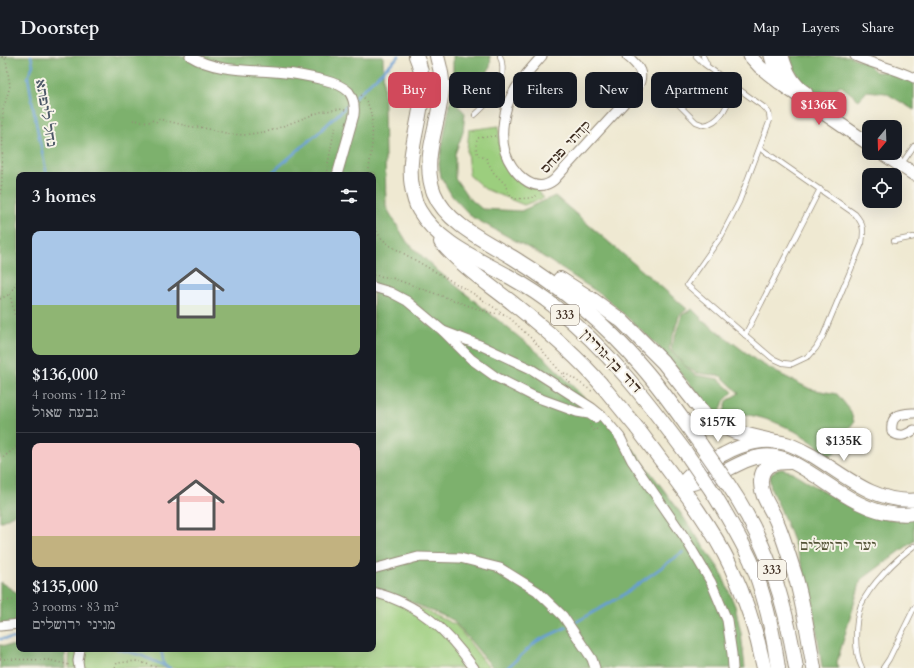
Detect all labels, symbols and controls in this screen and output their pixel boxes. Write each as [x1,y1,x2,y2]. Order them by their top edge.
text: Doorstep [20,15,100,41]
text: Map [753,18,780,37]
text: Layers [802,18,840,37]
text: Share [862,18,894,37]
chip: Buy [388,72,441,108]
chip: Rent [449,72,505,108]
chip: Filters [513,72,577,108]
chip: New [585,72,643,108]
chip: Apartment [651,72,742,108]
water label: נחל ליפתא [31,78,61,148]
pin: $136K [791,92,847,126]
text: $136K [800,96,838,114]
street label: קהתי פנחס [537,117,595,177]
north arrow [862,120,902,160]
map controls [862,120,902,208]
button: locate [862,168,902,208]
text: 3 homes [32,185,96,208]
icon: filters [338,185,360,207]
icon: home [160,257,232,329]
road number: 333 [551,305,579,325]
street label: דוד בן-גוריון [577,325,645,397]
text: $136,000 [32,363,98,386]
text: 4 rooms · 112 m² [32,386,125,404]
text: גבעת שאול [32,404,98,422]
pin: $157K [690,409,746,443]
text: $157K [699,413,737,431]
pin: $135K [816,428,872,462]
text: $135K [825,432,863,450]
icon: home [160,469,232,541]
park label: יער ירושלים [800,537,876,555]
road number: 333 [758,560,786,580]
text: $135,000 [32,575,98,598]
text: 3 rooms · 83 m² [32,598,119,616]
text: מגיני ירושלים [32,616,116,634]

